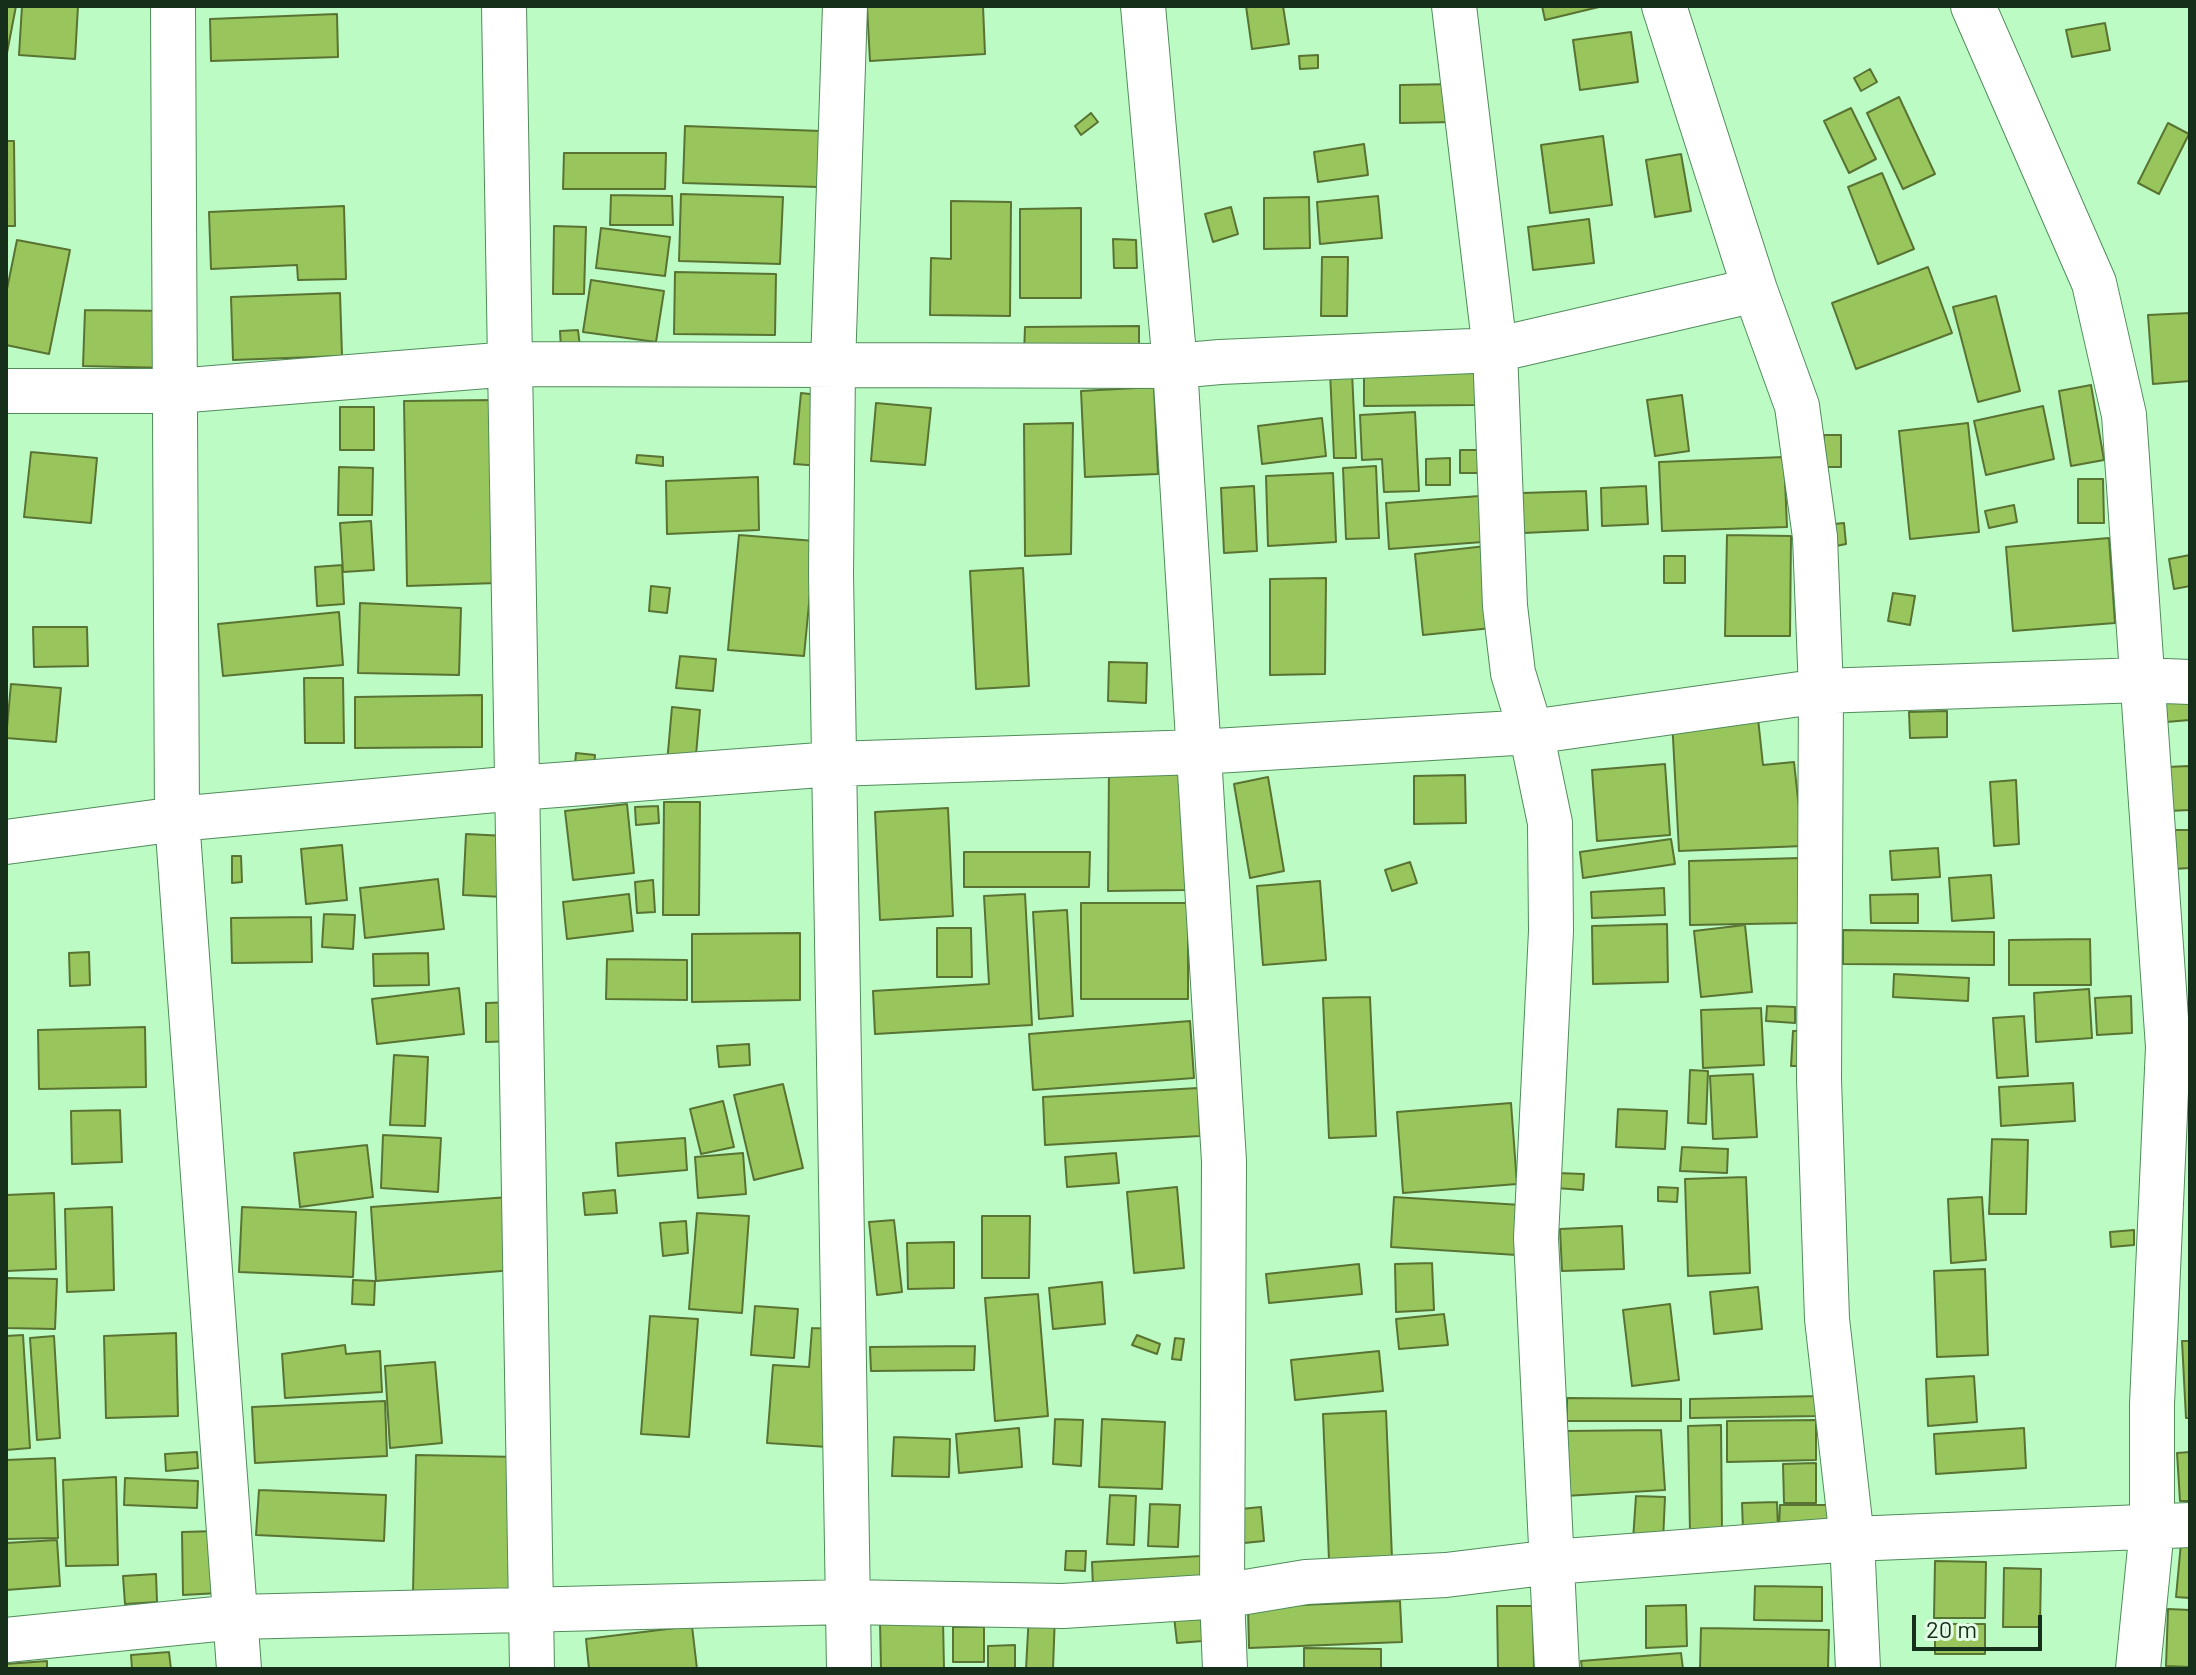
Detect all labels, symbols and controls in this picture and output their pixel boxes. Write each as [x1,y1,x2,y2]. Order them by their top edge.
scale bar [1916,1599,2046,1649]
text: 20 m [1926,1614,1977,1643]

